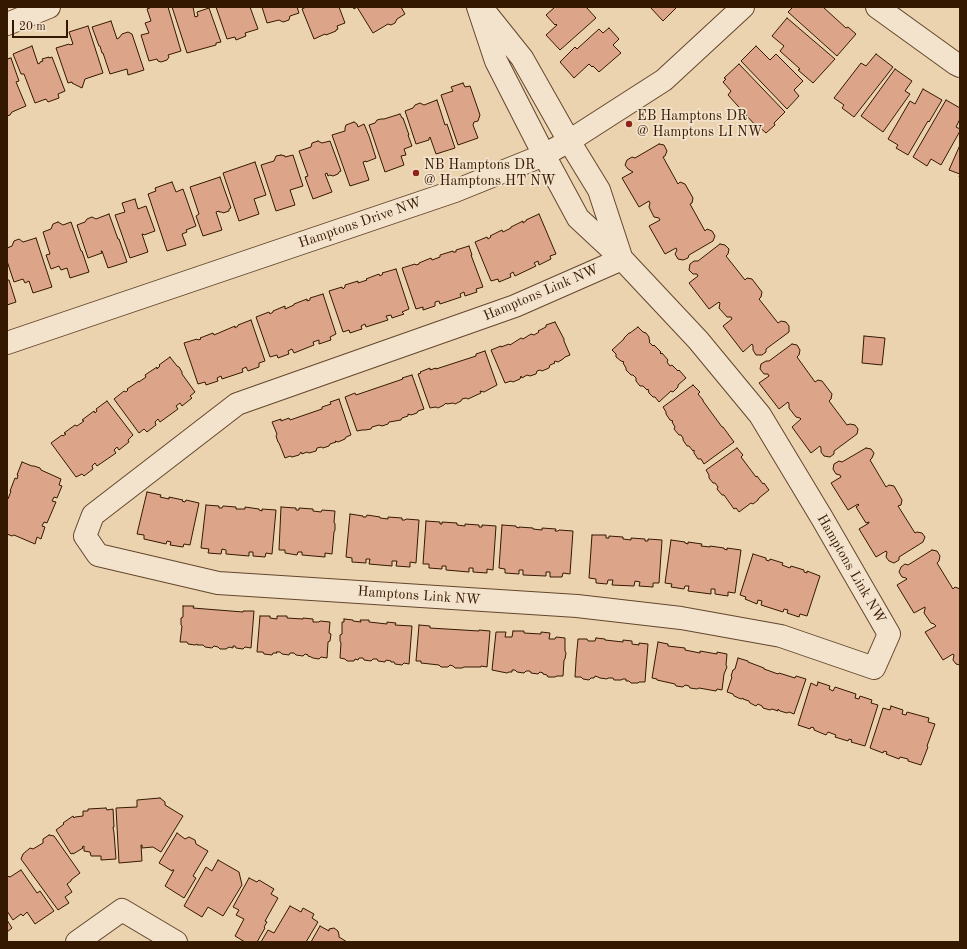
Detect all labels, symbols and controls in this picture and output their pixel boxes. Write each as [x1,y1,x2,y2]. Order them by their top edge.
scale bar [14,12,70,38]
text: 20 m [19,21,46,33]
place label: EB Hamptons DR @ Hamptons LI NW [637,108,763,140]
marker: EB Hamptons DR @ Hamptons LI NW [624,119,634,129]
place label: NB Hamptons DR @ Hamptons HT NW [424,157,556,190]
marker: NB Hamptons DR @ Hamptons HT NW [411,168,421,178]
street label: Hamptons Drive NW [296,194,424,252]
street label: Hamptons Link NW [481,261,601,325]
street label: Hamptons Link NW [813,511,889,627]
street label: Hamptons Link NW [357,583,481,609]

